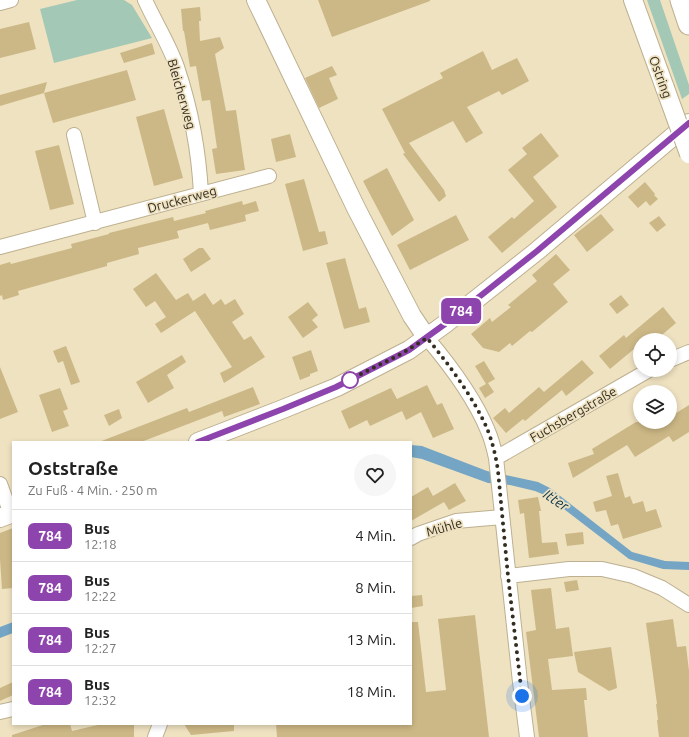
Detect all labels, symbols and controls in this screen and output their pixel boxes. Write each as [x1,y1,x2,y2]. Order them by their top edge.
street label: Ostring [647,54,675,100]
street label: Bleicherweg [165,57,199,131]
street label: Druckerweg [146,183,218,215]
line badge: 784 [438,298,484,324]
text: 784 [449,303,473,319]
map controls [633,333,677,429]
button: locate [633,333,677,377]
unlabelled marker [341,371,359,389]
street label: Fuchsbergstraße [527,384,619,444]
button: layers [633,385,677,429]
button: heart [354,454,396,496]
text: Oststraße [28,457,118,479]
text: Zu Fuß · 4 Min. · 250 m [28,483,157,497]
water label: Itter [540,486,572,514]
street label: Mühle [424,515,464,539]
text: Bus [84,520,110,537]
text: 4 Min. [355,527,396,544]
text: 784 [38,528,62,544]
text: 12:18 [84,537,117,551]
text: Bus [84,572,110,589]
text: 8 Min. [355,579,396,596]
text: 784 [38,580,62,596]
text: 12:22 [84,589,117,603]
text: Bus [84,624,110,641]
text: 13 Min. [347,631,396,648]
text: 784 [38,632,62,648]
text: 12:27 [84,641,117,655]
text: Bus [84,676,110,693]
text: 18 Min. [347,683,396,700]
text: 784 [38,684,62,700]
your location [512,686,532,706]
text: 12:32 [84,693,117,707]

